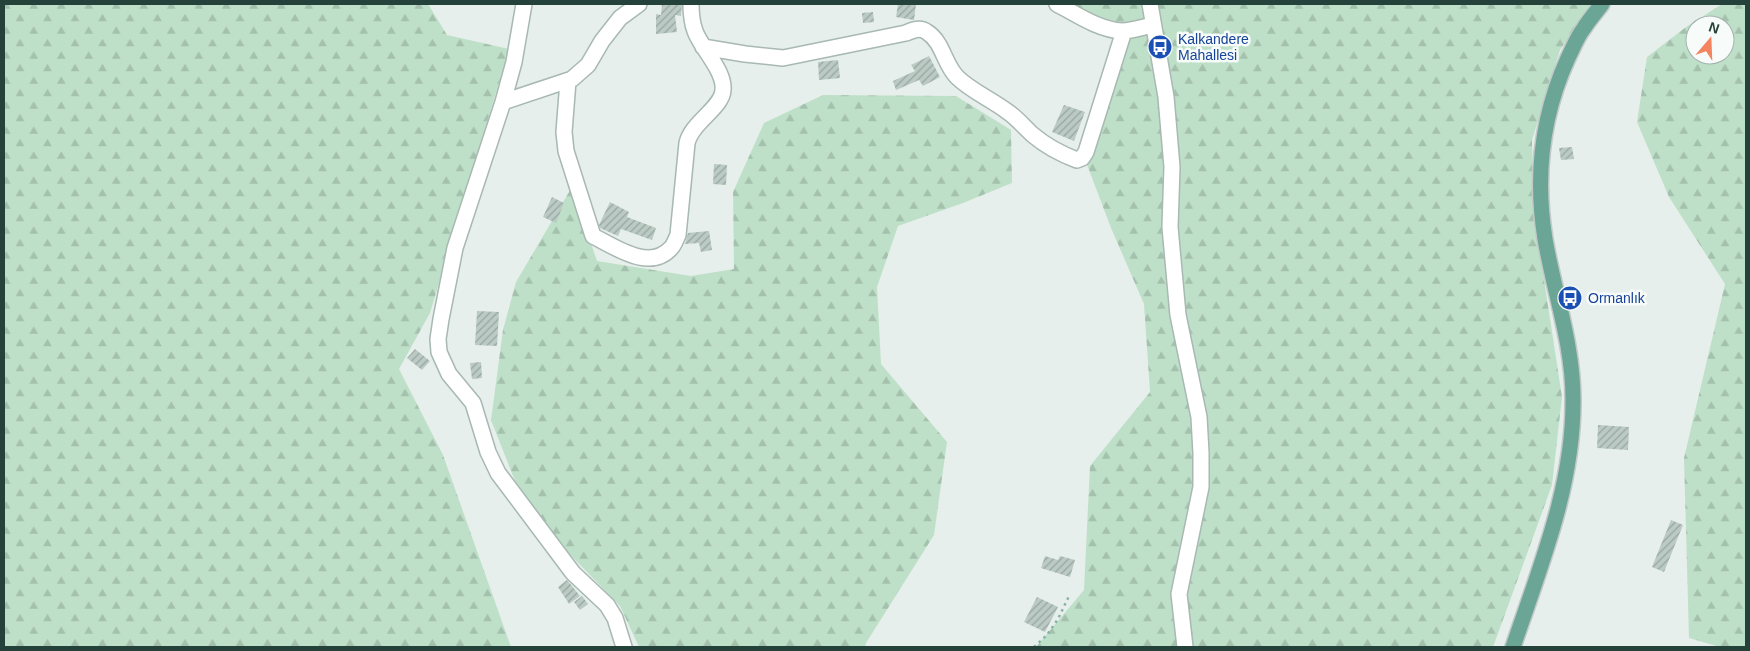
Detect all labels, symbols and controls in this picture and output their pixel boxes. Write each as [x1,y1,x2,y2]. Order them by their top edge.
north arrow [1685,15,1735,65]
text: N [1707,18,1722,37]
place label: Kalkandere Mahallesi [1178,31,1249,63]
bus stop icon: Kalkandere Mahallesi [1147,34,1173,60]
bus stop icon: Ormanlık [1557,285,1583,311]
place label: Ormanlık [1588,290,1646,306]

